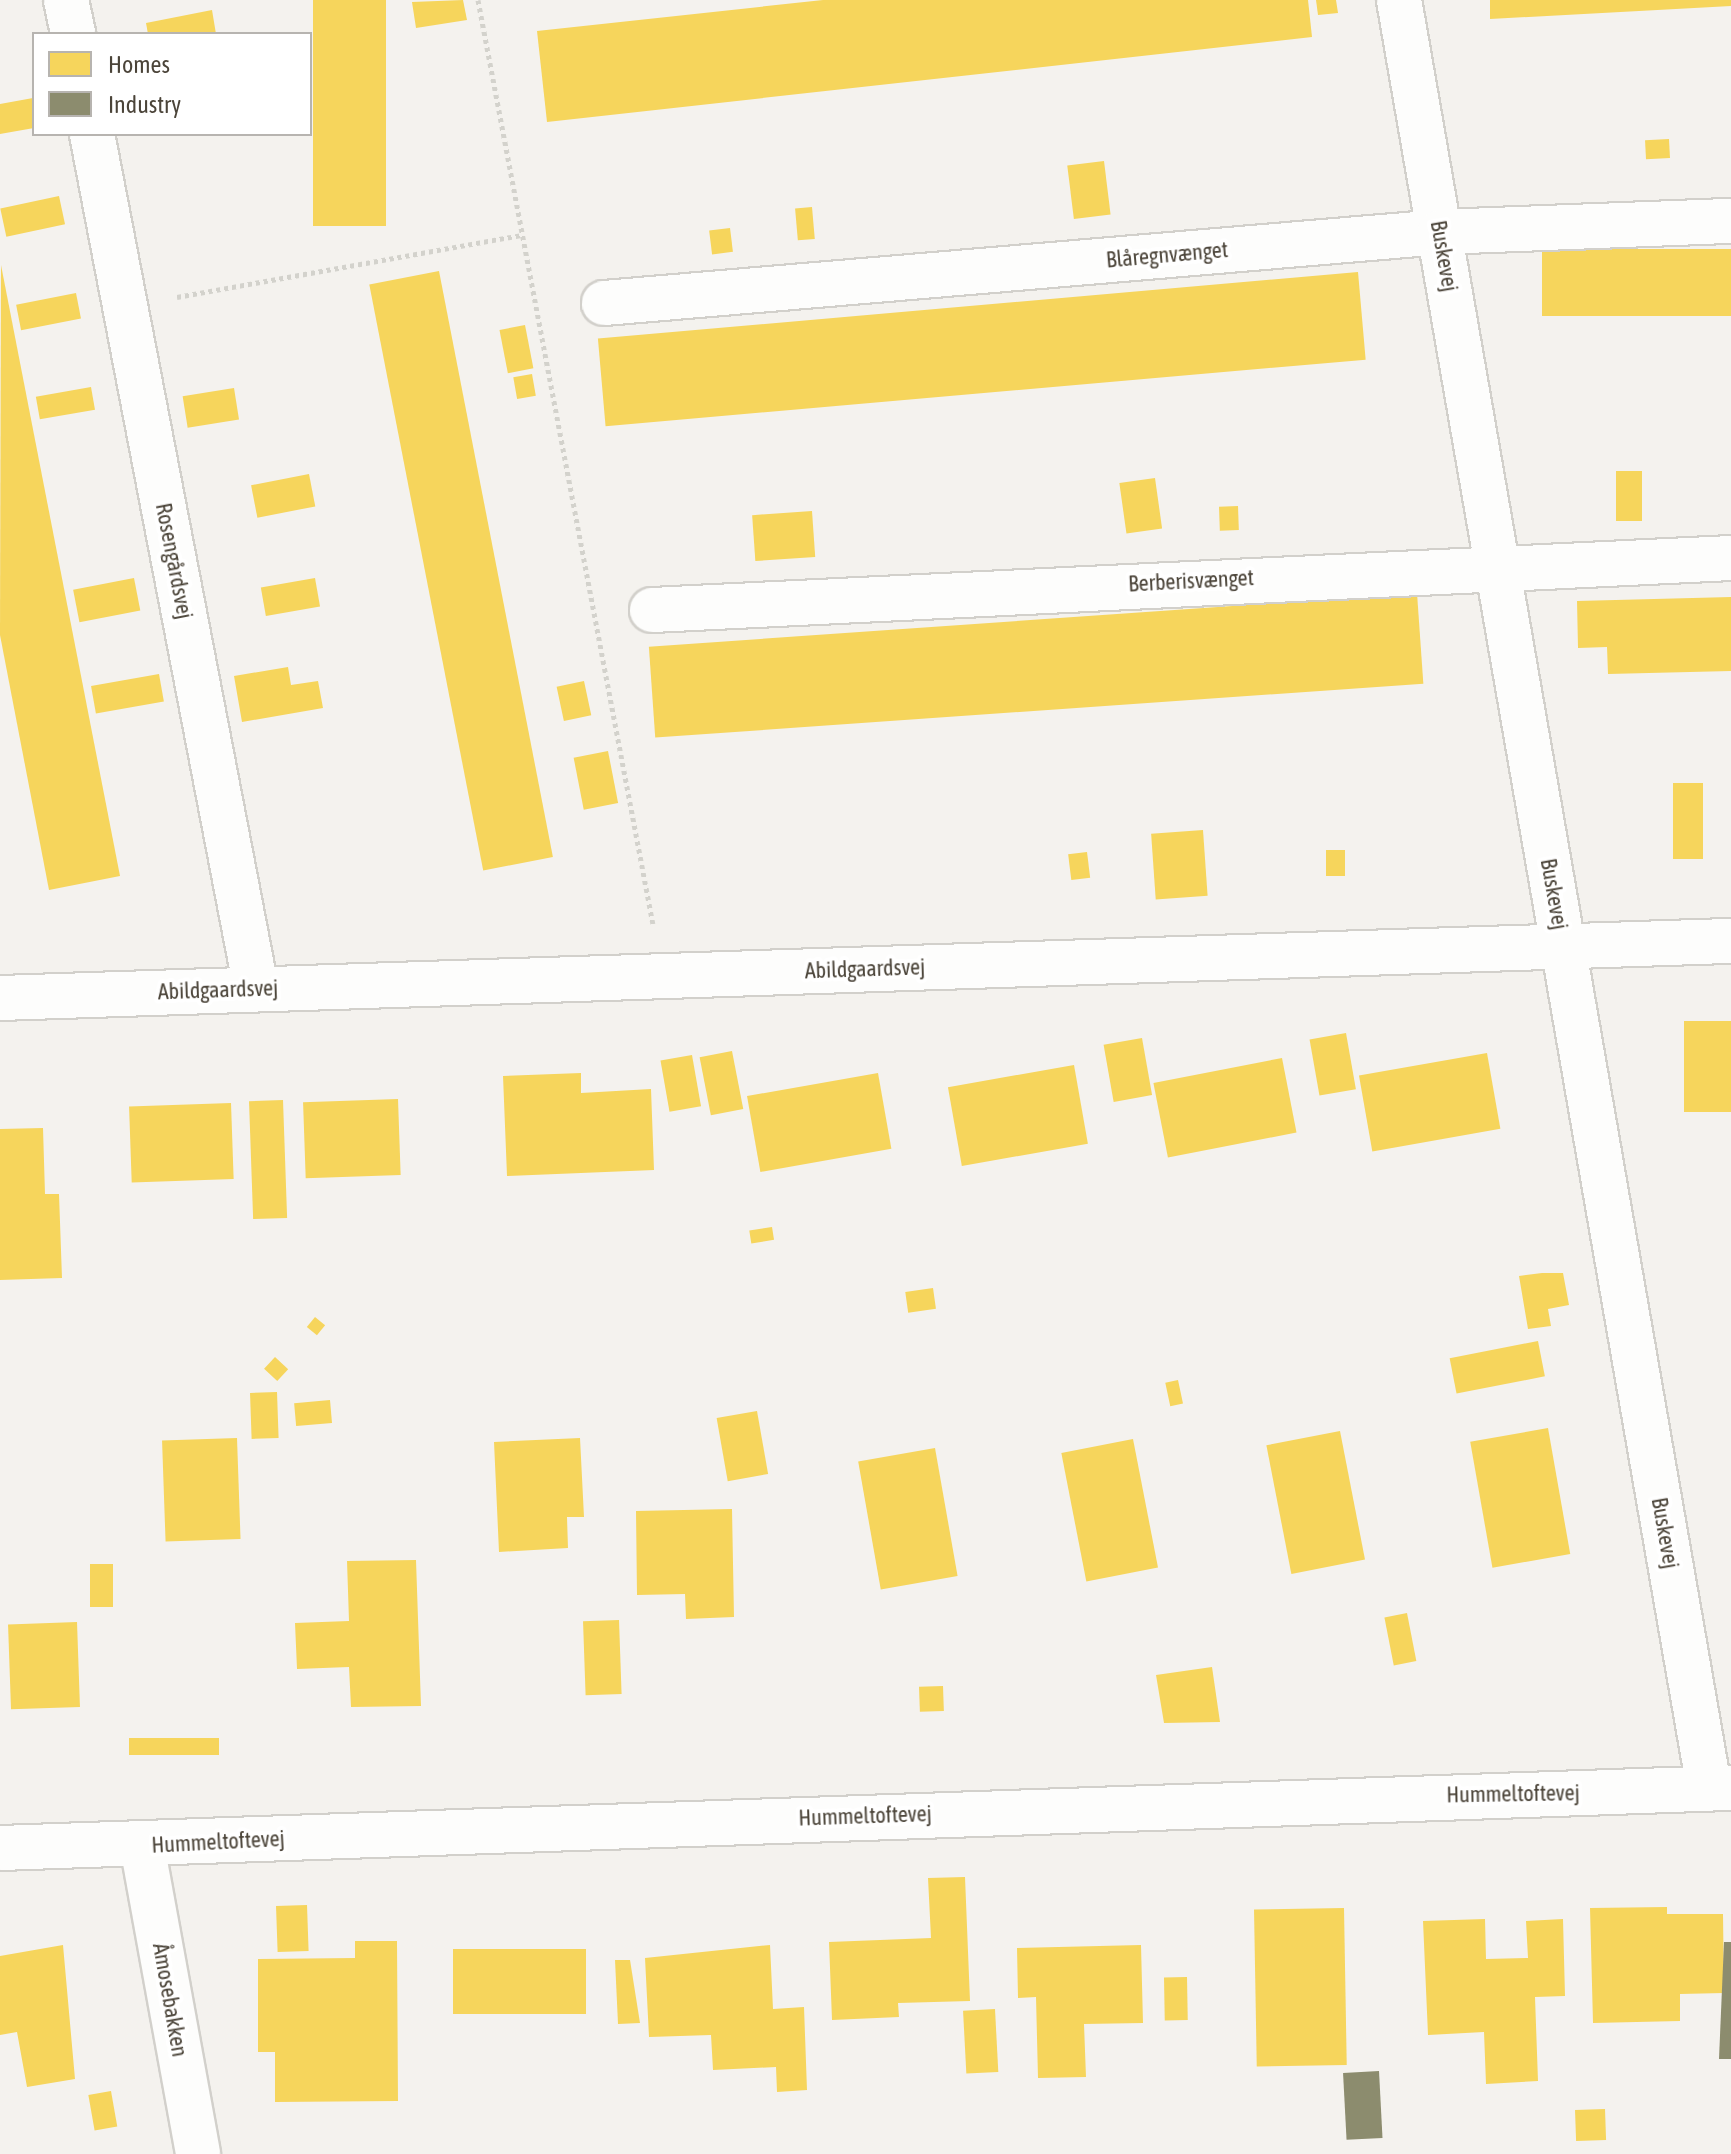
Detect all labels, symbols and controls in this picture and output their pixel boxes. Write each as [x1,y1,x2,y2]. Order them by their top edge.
legend [32,32,312,136]
text: Homes [108,51,170,78]
text: Industry [108,91,181,118]
street label: Buskevej [1425,218,1463,294]
street label: Blåregnvænget [1105,237,1229,273]
street label: Rosengårdsvej [150,501,198,621]
street label: Berberisvænget [1127,565,1255,597]
street label: Buskevej [1535,856,1573,932]
street label: Abildgaardsvej [804,954,926,984]
street label: Abildgaardsvej [157,975,279,1005]
street label: Buskevej [1646,1495,1684,1571]
street label: Hummeltoftevej [1446,1780,1580,1808]
street label: Hummeltoftevej [798,1800,932,1832]
street label: Hummeltoftevej [151,1825,285,1859]
street label: Åmosebakken [147,1941,193,2059]

